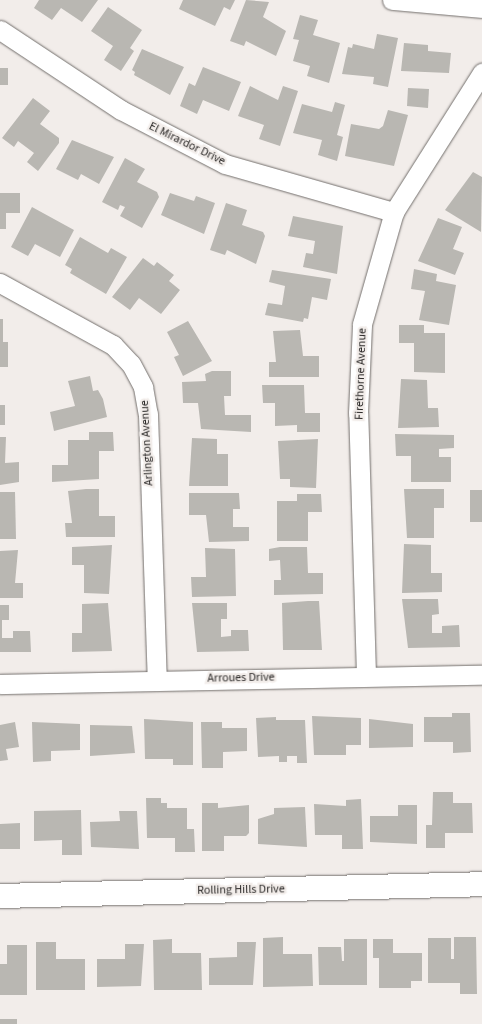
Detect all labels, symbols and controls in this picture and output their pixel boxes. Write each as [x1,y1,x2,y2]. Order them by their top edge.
street label: El Mirardor Drive [146,119,228,169]
street label: Firethorne Avenue [352,328,370,420]
street label: Arlington Avenue [138,400,156,486]
street label: Arroues Drive [207,670,275,686]
street label: Rolling Hills Drive [197,882,285,898]

